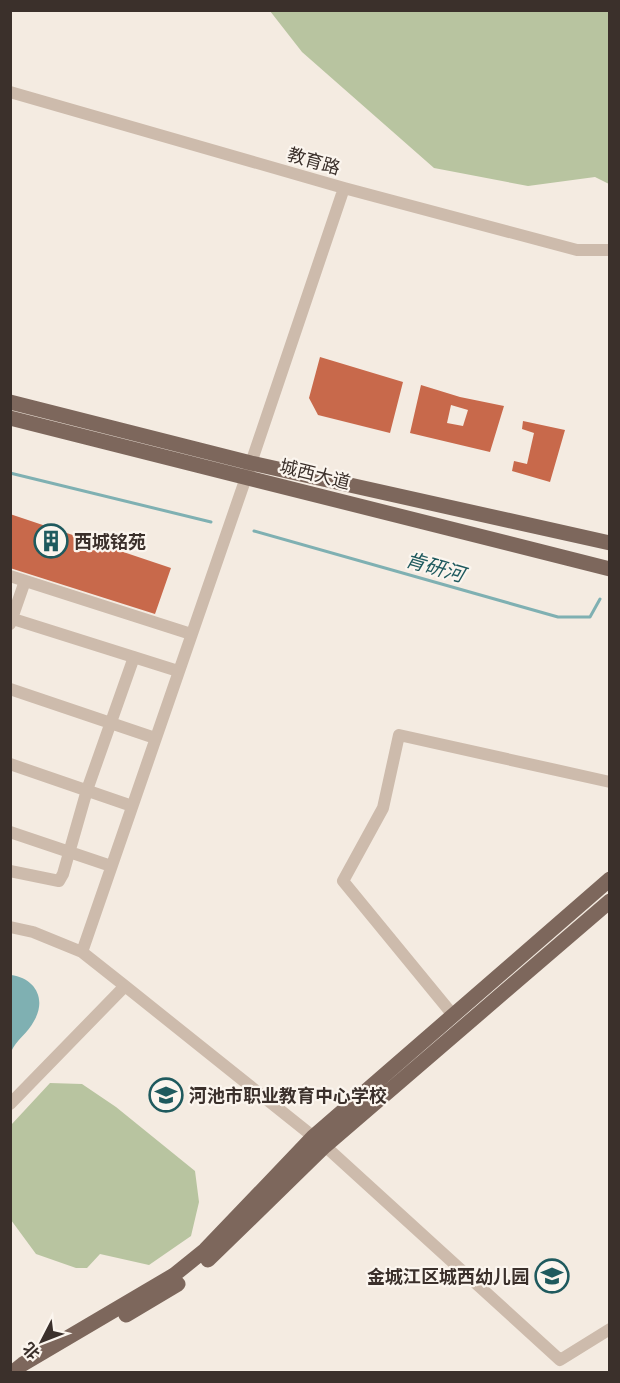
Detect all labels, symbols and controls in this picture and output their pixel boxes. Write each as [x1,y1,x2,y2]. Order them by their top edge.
street label: 教育路 [285,143,343,179]
street label: 城西大道 [278,455,352,493]
building icon: 西城铭苑 [33,523,69,559]
place label: 西城铭苑 [74,531,146,552]
water label: 肯研河 [403,547,471,588]
school or university icon: 河池市职业教育中心学校 [148,1077,184,1113]
place label: 河池市职业教育中心学校 [189,1085,387,1106]
school or university icon: 金城江区城西幼儿园 [534,1258,570,1294]
place label: 金城江区城西幼儿园 [367,1266,529,1287]
north arrow [12,1311,72,1371]
text: 北 [19,1338,44,1363]

